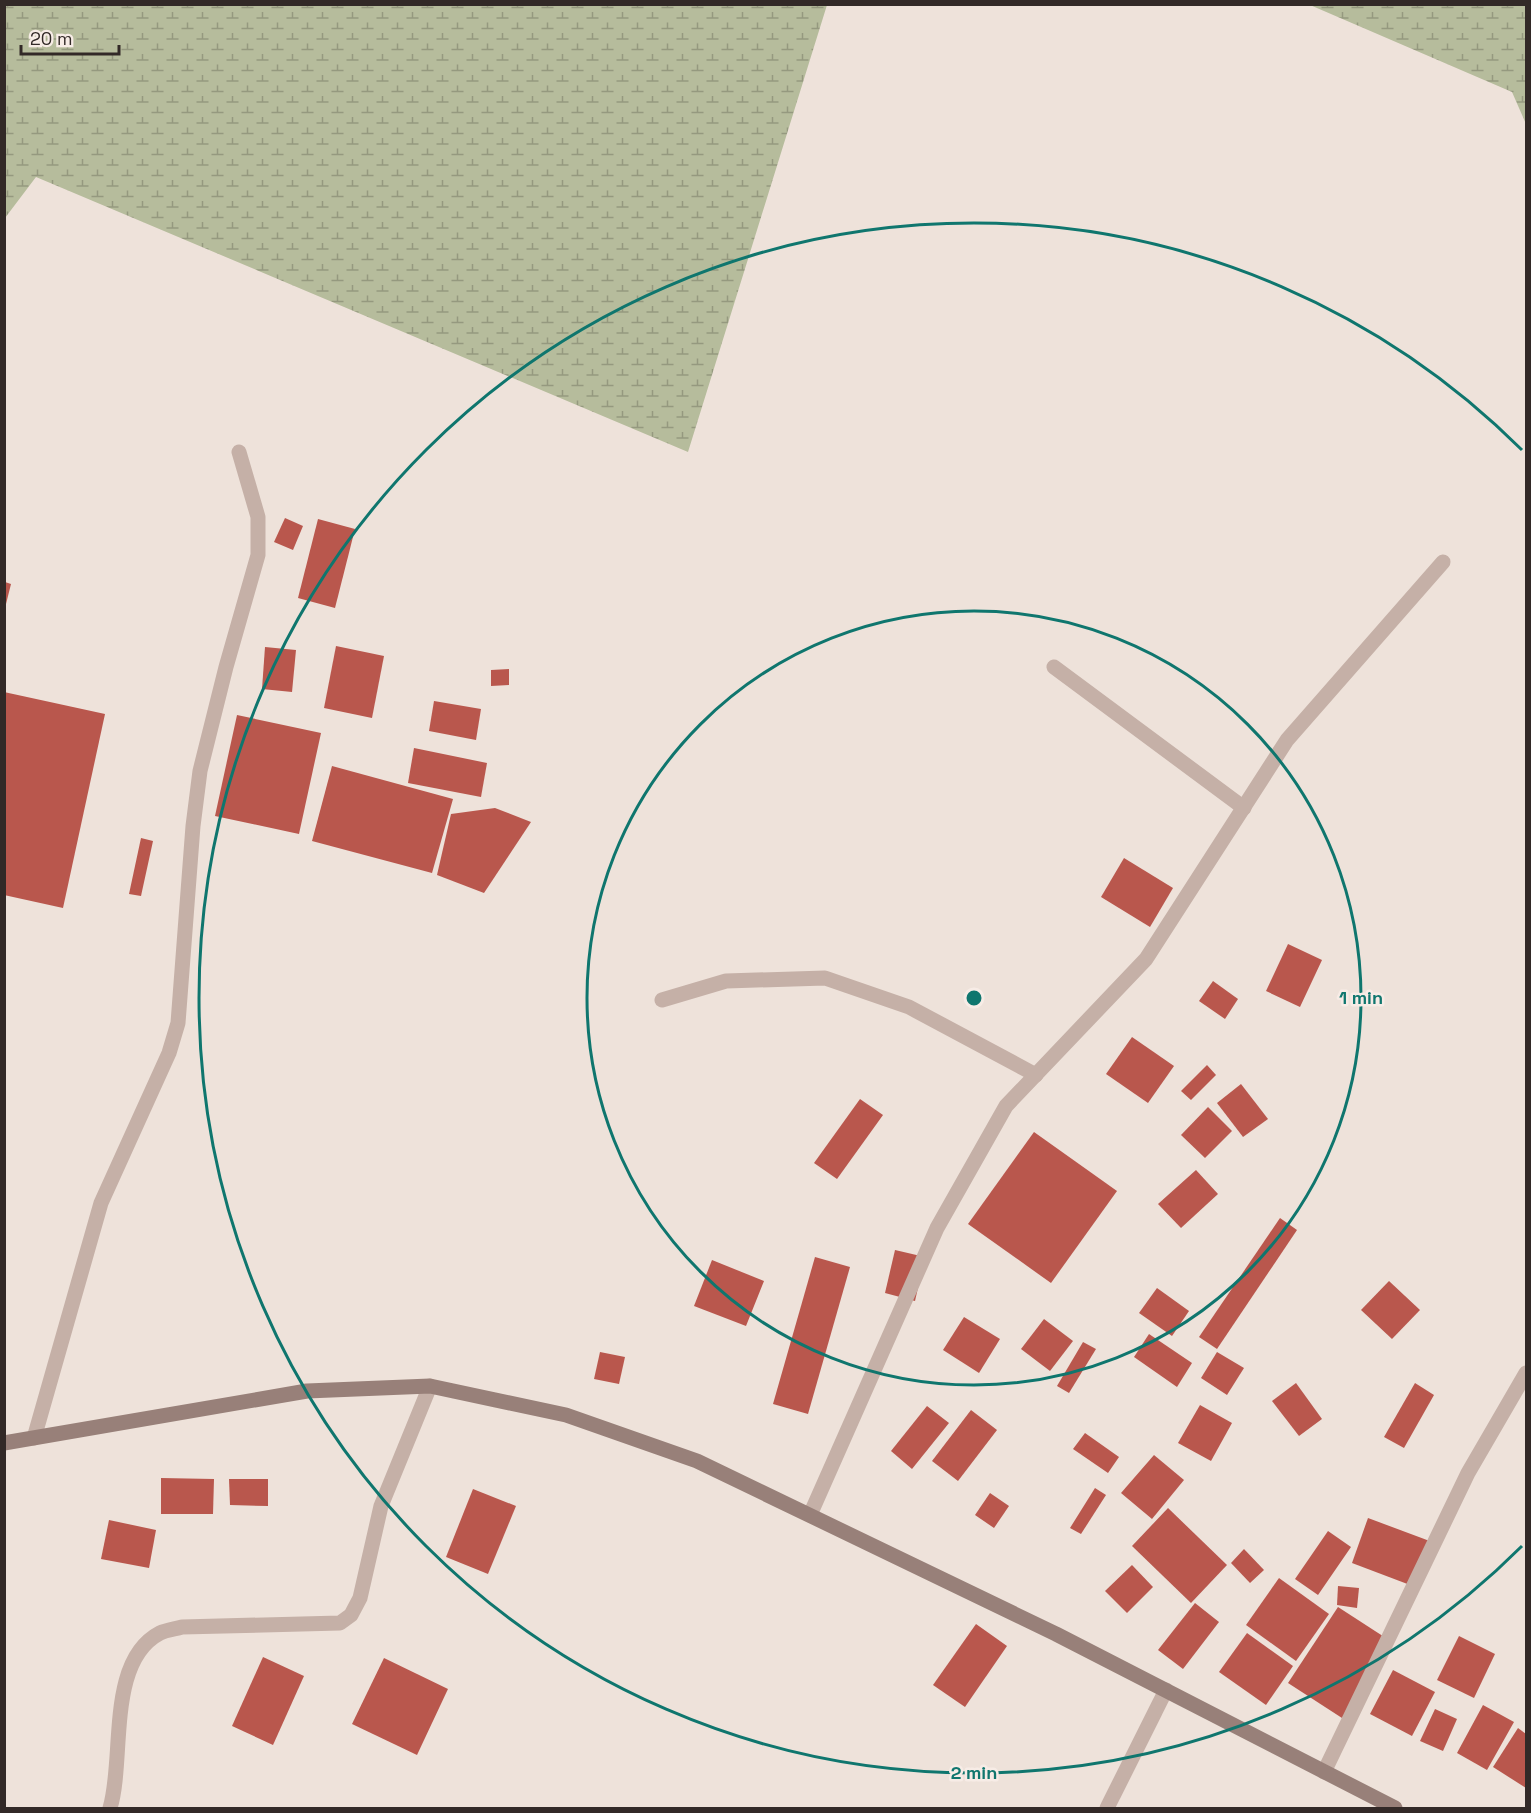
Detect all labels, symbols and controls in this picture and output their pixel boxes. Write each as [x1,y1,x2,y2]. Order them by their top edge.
scale bar [21,18,118,56]
text: 20 m [30,27,73,50]
text: 1 min [1339,986,1383,1009]
centre of rings [964,988,984,1008]
text: 2 min [951,1761,997,1784]

